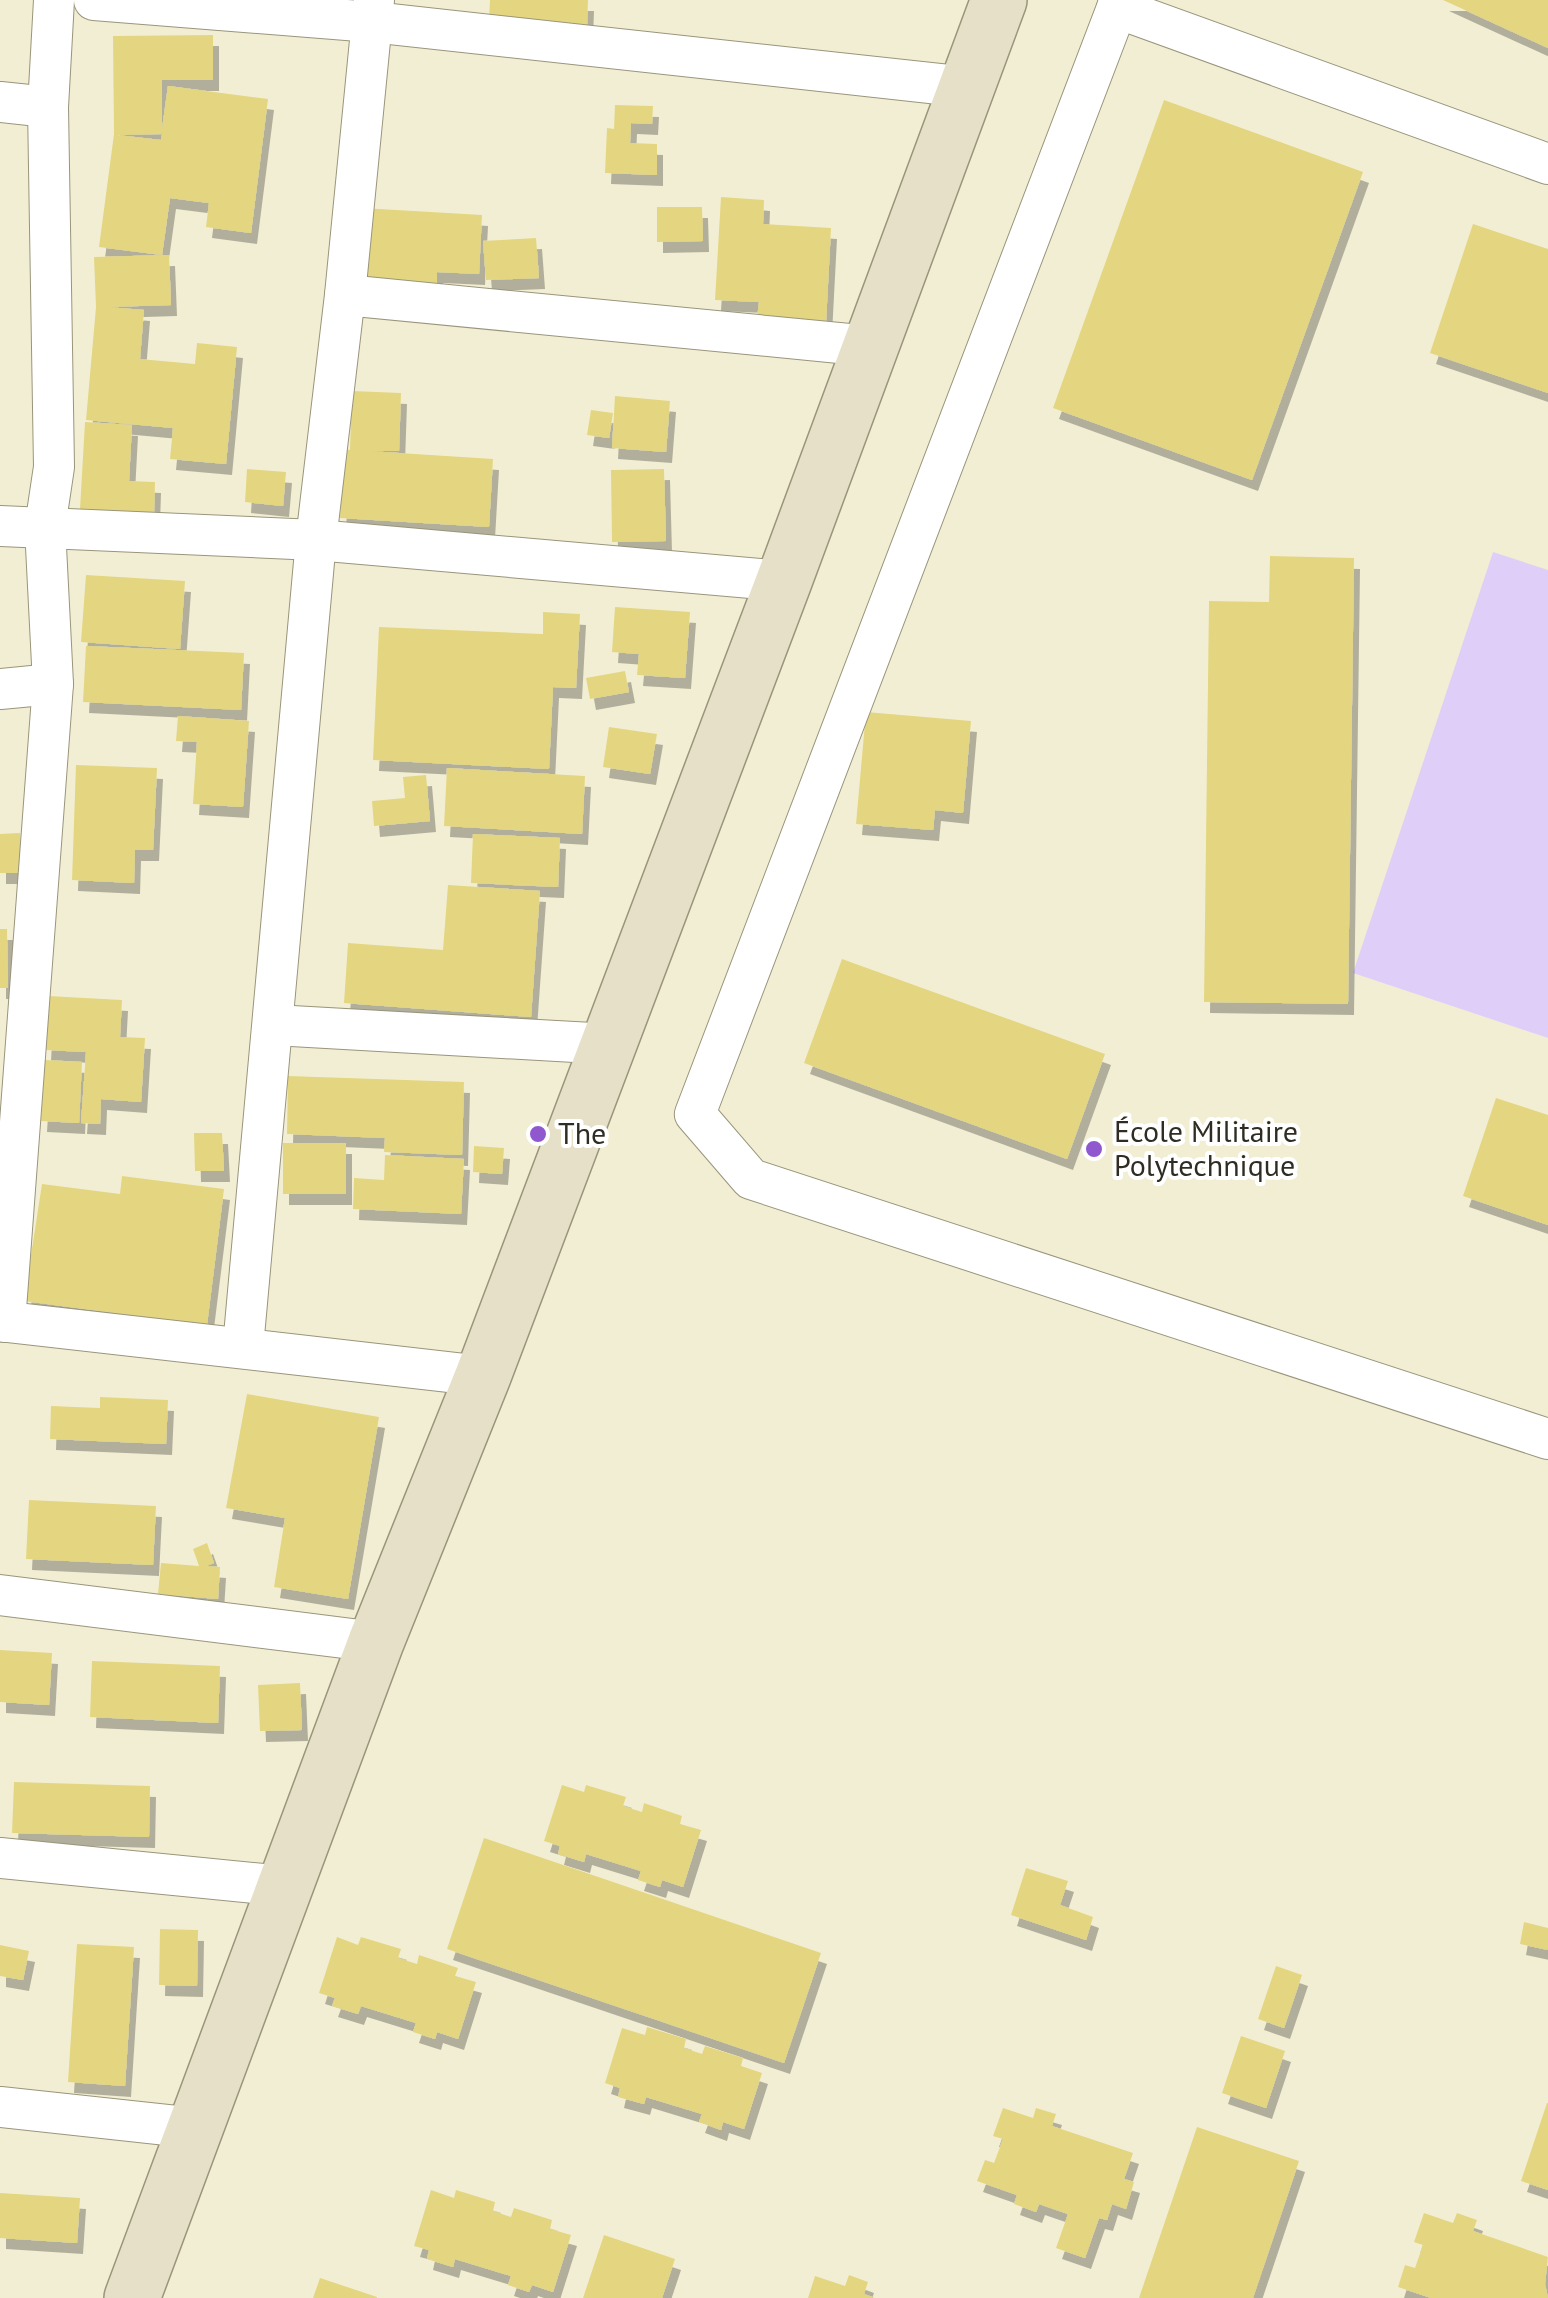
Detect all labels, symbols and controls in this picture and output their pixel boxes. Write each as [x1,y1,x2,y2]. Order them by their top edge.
place label: École Militaire Polytechnique [1114,1111,1298,1184]
place label: The [558,1113,606,1152]
marker: The [527,1123,549,1145]
marker: École Militaire Polytechnique [1083,1138,1105,1160]

